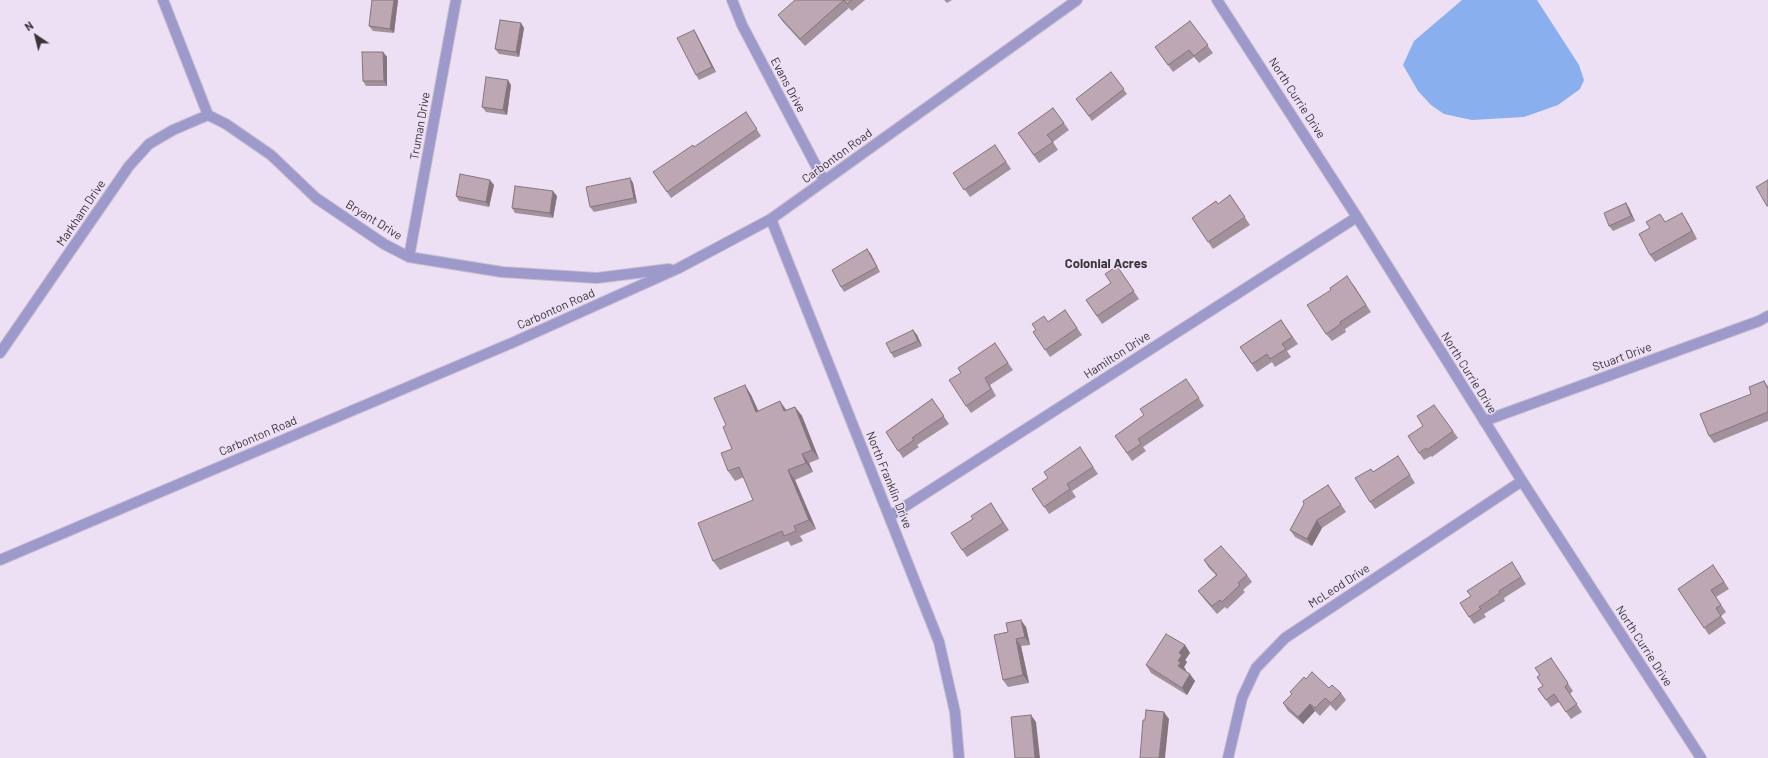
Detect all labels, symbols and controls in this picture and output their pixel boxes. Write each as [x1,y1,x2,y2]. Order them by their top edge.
north arrow [16,16,56,56]
text: N [22,18,36,33]
street label: Evans Drive [767,55,809,115]
street label: North Currie Drive [1266,55,1328,141]
street label: Truman Drive [407,91,433,161]
street label: Carbonton Road [799,126,875,186]
street label: Markham Drive [54,177,108,249]
street label: Bryant Drive [343,197,405,243]
district label: Colonial Acres [1065,256,1147,272]
street label: Carbonton Road [515,285,597,333]
street label: Hamilton Drive [1081,328,1153,382]
street label: North Currie Drive [1438,330,1500,416]
street label: Stuart Drive [1590,340,1654,374]
street label: Carbonton Road [217,413,299,459]
street label: North Franklin Drive [863,429,915,531]
street label: McLeod Drive [1306,561,1372,611]
street label: North Currie Drive [1613,603,1675,689]

